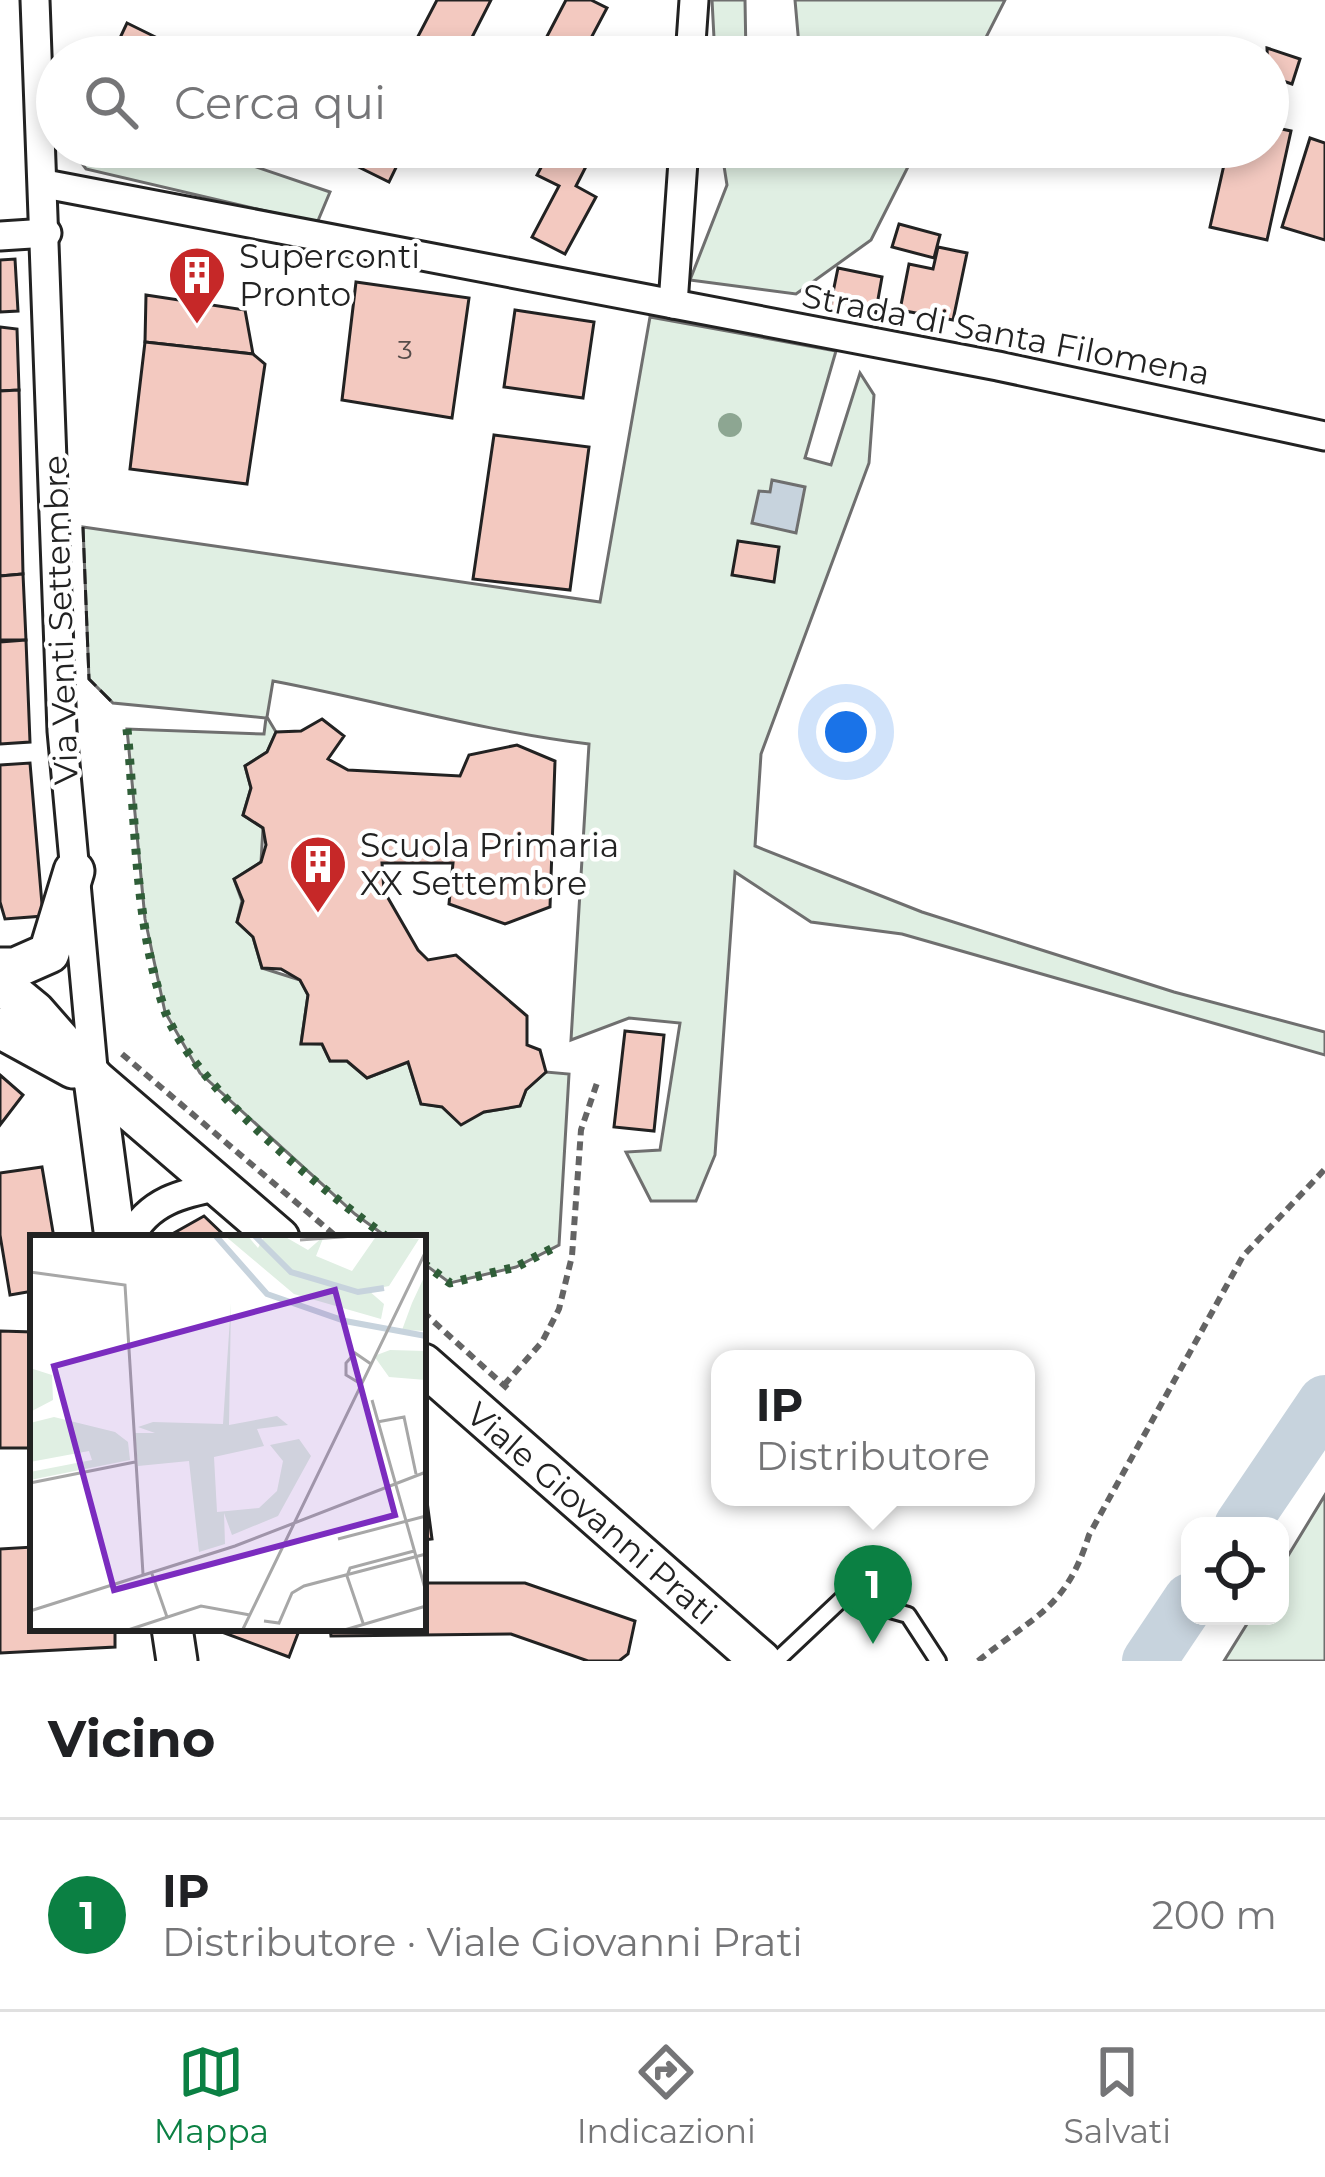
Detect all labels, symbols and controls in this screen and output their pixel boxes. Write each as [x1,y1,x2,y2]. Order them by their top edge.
search box [36,36,1289,168]
icon: search [78,69,144,135]
text: Cerca qui [174,75,386,130]
place label: Superconti Pronto [239,236,420,314]
building icon: Superconti Pronto [166,244,228,326]
street label: Strada di Santa Filomena [799,275,1213,393]
house number: 3 [397,333,413,366]
street label: Via Venti Settembre [34,454,86,786]
your location [816,702,876,762]
place label: Scuola Primaria XX Settembre [360,825,619,903]
building icon: Scuola Primaria XX Settembre [287,833,349,915]
inset map [30,1235,426,1631]
popup [711,1350,1035,1506]
text: IP [756,1377,804,1432]
street label: Viale Giovanni Prati [459,1394,725,1632]
text: Distributore [756,1432,990,1480]
map controls [1181,1517,1289,1625]
button: locate [1181,1517,1289,1625]
pin: 1 [834,1545,912,1644]
text: Vicino [48,1708,215,1770]
text: IP [162,1863,210,1918]
text: 1 [79,1891,95,1939]
text: 200 m [1152,1891,1277,1939]
text: Distributore · Viale Giovanni Prati [162,1918,803,1966]
tab: Mappa [154,2039,269,2151]
tab: Indicazioni [577,2039,756,2151]
tab: Salvati [1064,2039,1171,2151]

